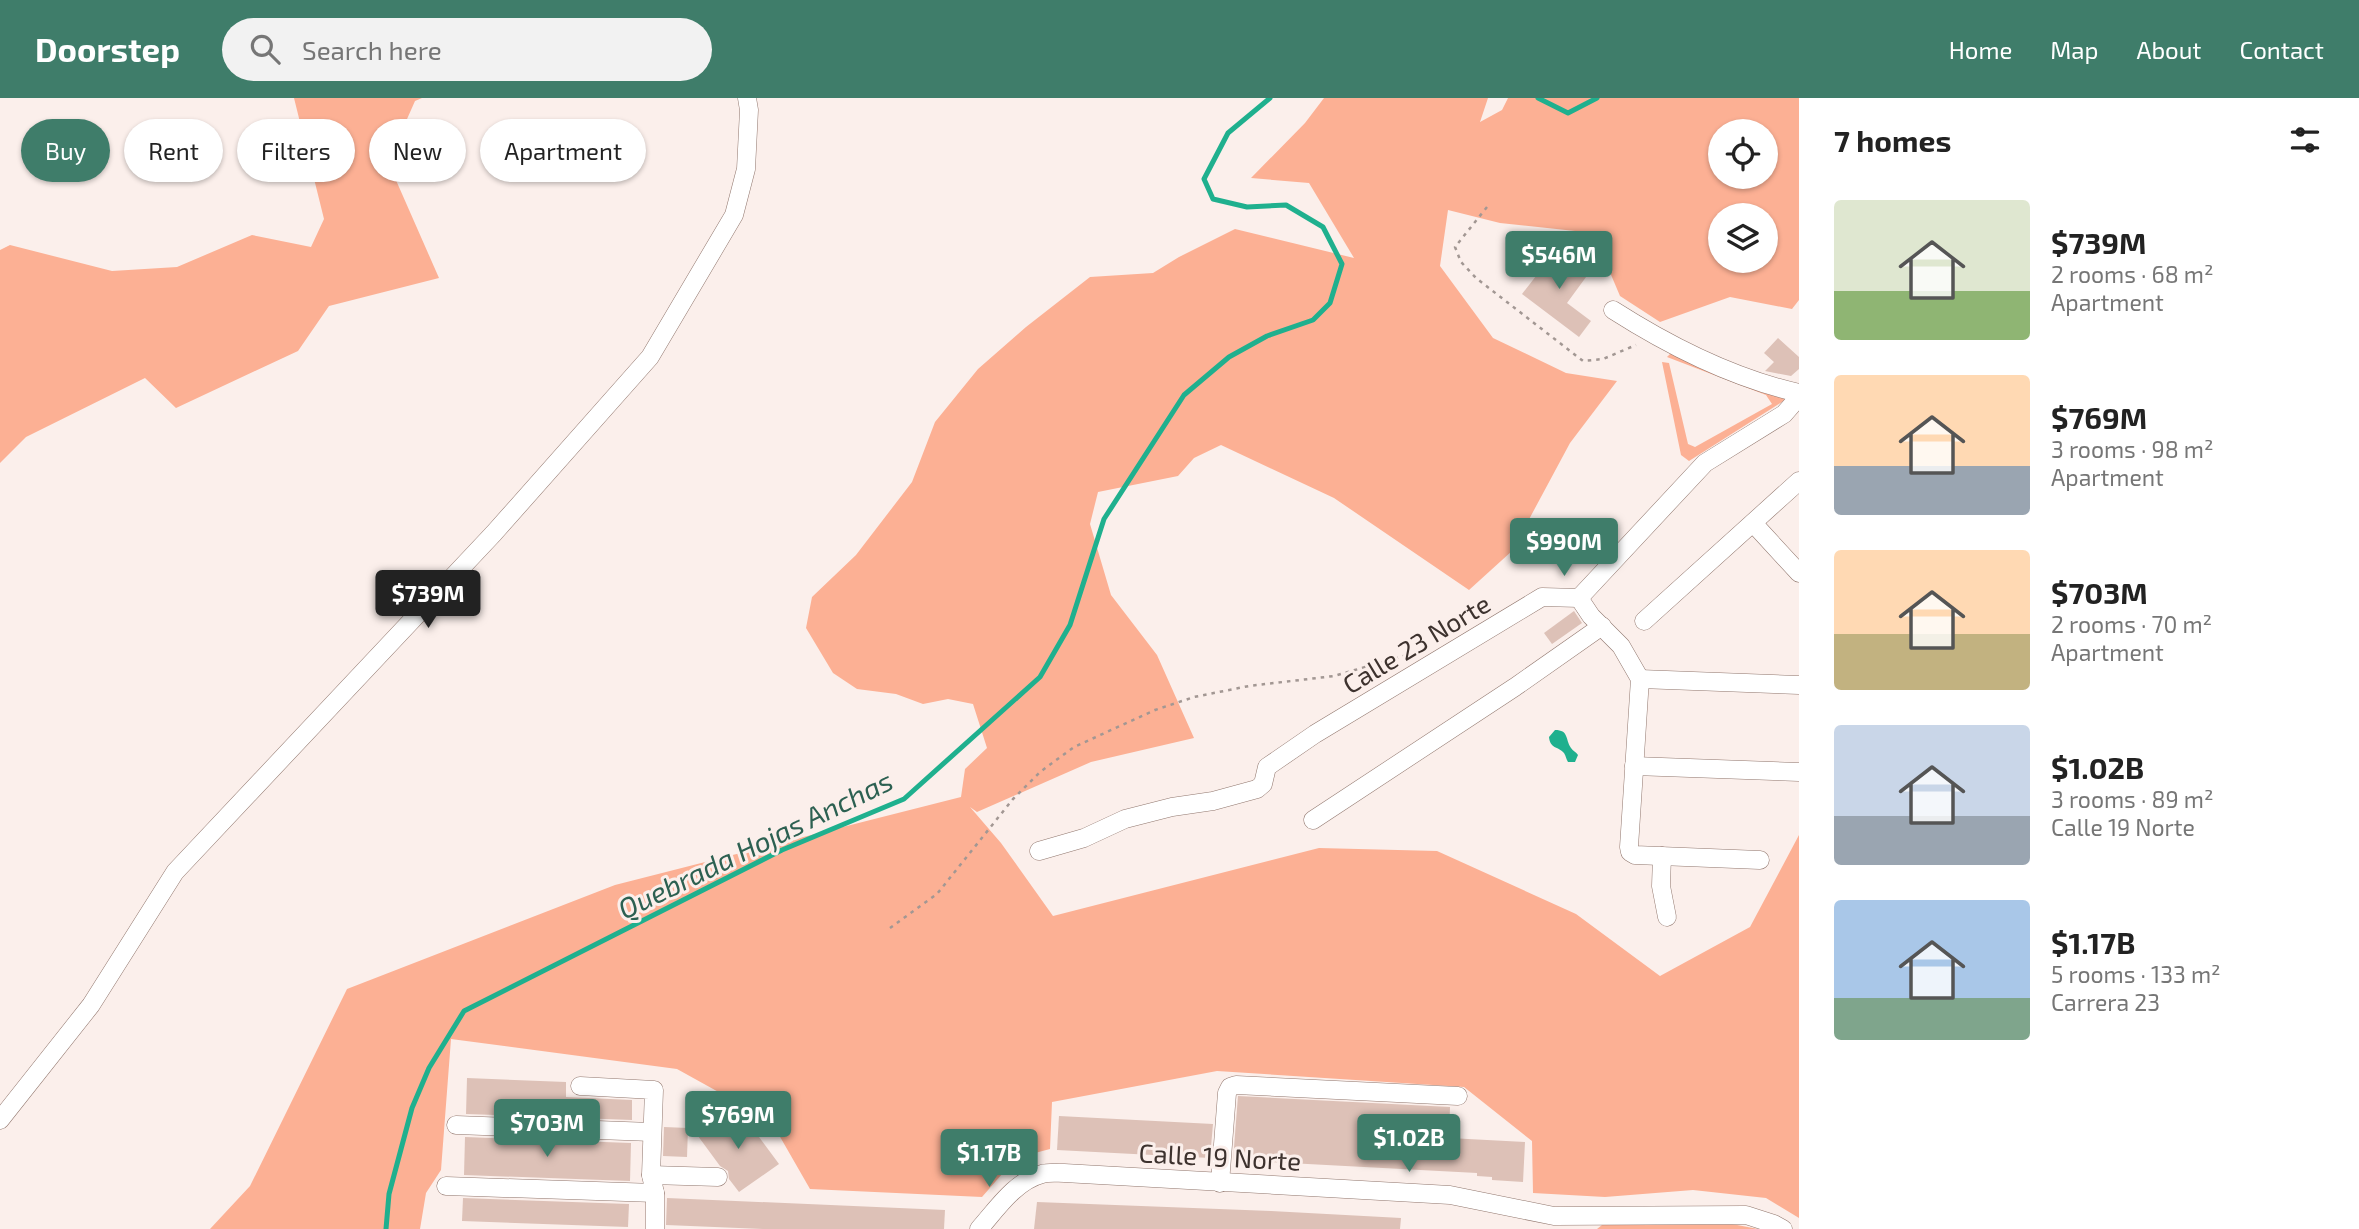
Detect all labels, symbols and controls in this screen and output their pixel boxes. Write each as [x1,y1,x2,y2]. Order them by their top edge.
search box [222,18,712,81]
text: Doorstep [35,29,180,69]
icon: search [246,30,284,68]
text: Search here [302,34,442,65]
text: Home [1949,35,2012,64]
text: Map [2050,35,2098,64]
text: About [2136,35,2202,64]
text: Contact [2240,35,2324,64]
chip: Buy [21,119,110,182]
chip: Rent [124,119,223,182]
chip: Filters [237,119,355,182]
chip: New [369,119,466,182]
chip: Apartment [480,119,646,182]
map controls [1708,119,1778,273]
button: locate [1708,119,1778,189]
icon: filters [2286,121,2324,159]
text: 7 homes [1834,122,1951,158]
button: layers [1708,203,1778,273]
text: $739M [2051,224,2146,260]
icon: home [1890,228,1974,312]
pin: $546M [1510,232,1608,291]
text: $546M [1521,240,1597,268]
text: 2 rooms · 68 m² [2051,260,2214,288]
text: Apartment [2051,288,2164,316]
text: $769M [2051,399,2147,435]
icon: home [1890,403,1974,487]
text: 3 rooms · 98 m² [2051,435,2213,463]
text: Apartment [2051,463,2164,491]
pin: $990M [1515,518,1613,578]
text: $990M [1526,527,1602,555]
pin: $739M [379,570,477,630]
text: $703M [2051,574,2148,610]
icon: home [1890,578,1974,662]
text: $739M [391,579,465,607]
street label: Calle 23 Norte [1337,587,1495,699]
text: 2 rooms · 70 m² [2051,610,2212,638]
text: Apartment [2051,638,2164,666]
text: $1.02B [2051,749,2144,785]
icon: home [1890,753,1974,837]
water label: Quebrada Hojas Anchas [612,763,898,925]
text: 3 rooms · 89 m² [2051,785,2213,813]
text: Calle 19 Norte [2051,813,2195,841]
text: $1.17B [2051,924,2135,960]
icon: home [1890,928,1974,1012]
text: 5 rooms · 133 m² [2051,960,2221,988]
text: Carrera 23 [2051,988,2160,1016]
pin: $769M [689,1091,787,1151]
pin: $703M [498,1100,596,1159]
text: $769M [701,1100,775,1128]
text: $703M [510,1108,584,1136]
pin: $1.02B [1352,1114,1466,1174]
text: $1.02B [1373,1123,1445,1151]
pin: $1.17B [932,1130,1046,1189]
street label: Calle 19 Norte [1138,1136,1302,1176]
text: $1.17B [957,1138,1021,1166]

